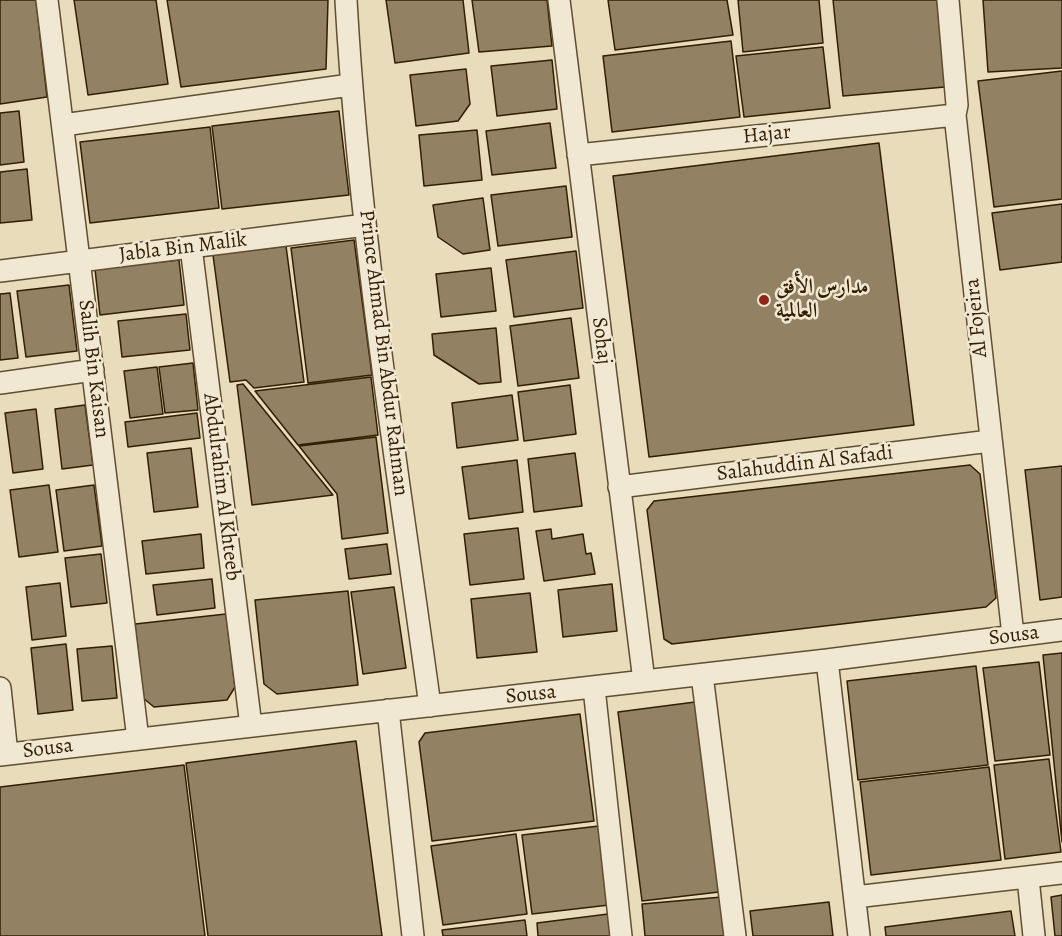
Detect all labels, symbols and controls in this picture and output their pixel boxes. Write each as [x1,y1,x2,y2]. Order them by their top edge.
street label: Hajar [742,120,792,150]
street label: Prince Ahmad Bin Abdur Rahman [353,208,413,498]
street label: Jabla Bin Malik [118,228,248,268]
place label: مدارس الأفق العالمية [776,275,868,325]
street label: Al Fojeira [960,277,994,359]
marker: مدارس الأفق العالمية [757,293,771,307]
street label: Salih Bin Kaisan [72,298,114,440]
street label: Sohaj [586,316,616,366]
street label: Abdulrahim Al Khteeb [197,392,245,582]
street label: Salahuddin Al Safadi [715,441,895,487]
street label: Sousa [987,620,1041,652]
street label: Sousa [504,680,558,710]
street label: Sousa [21,733,75,765]

